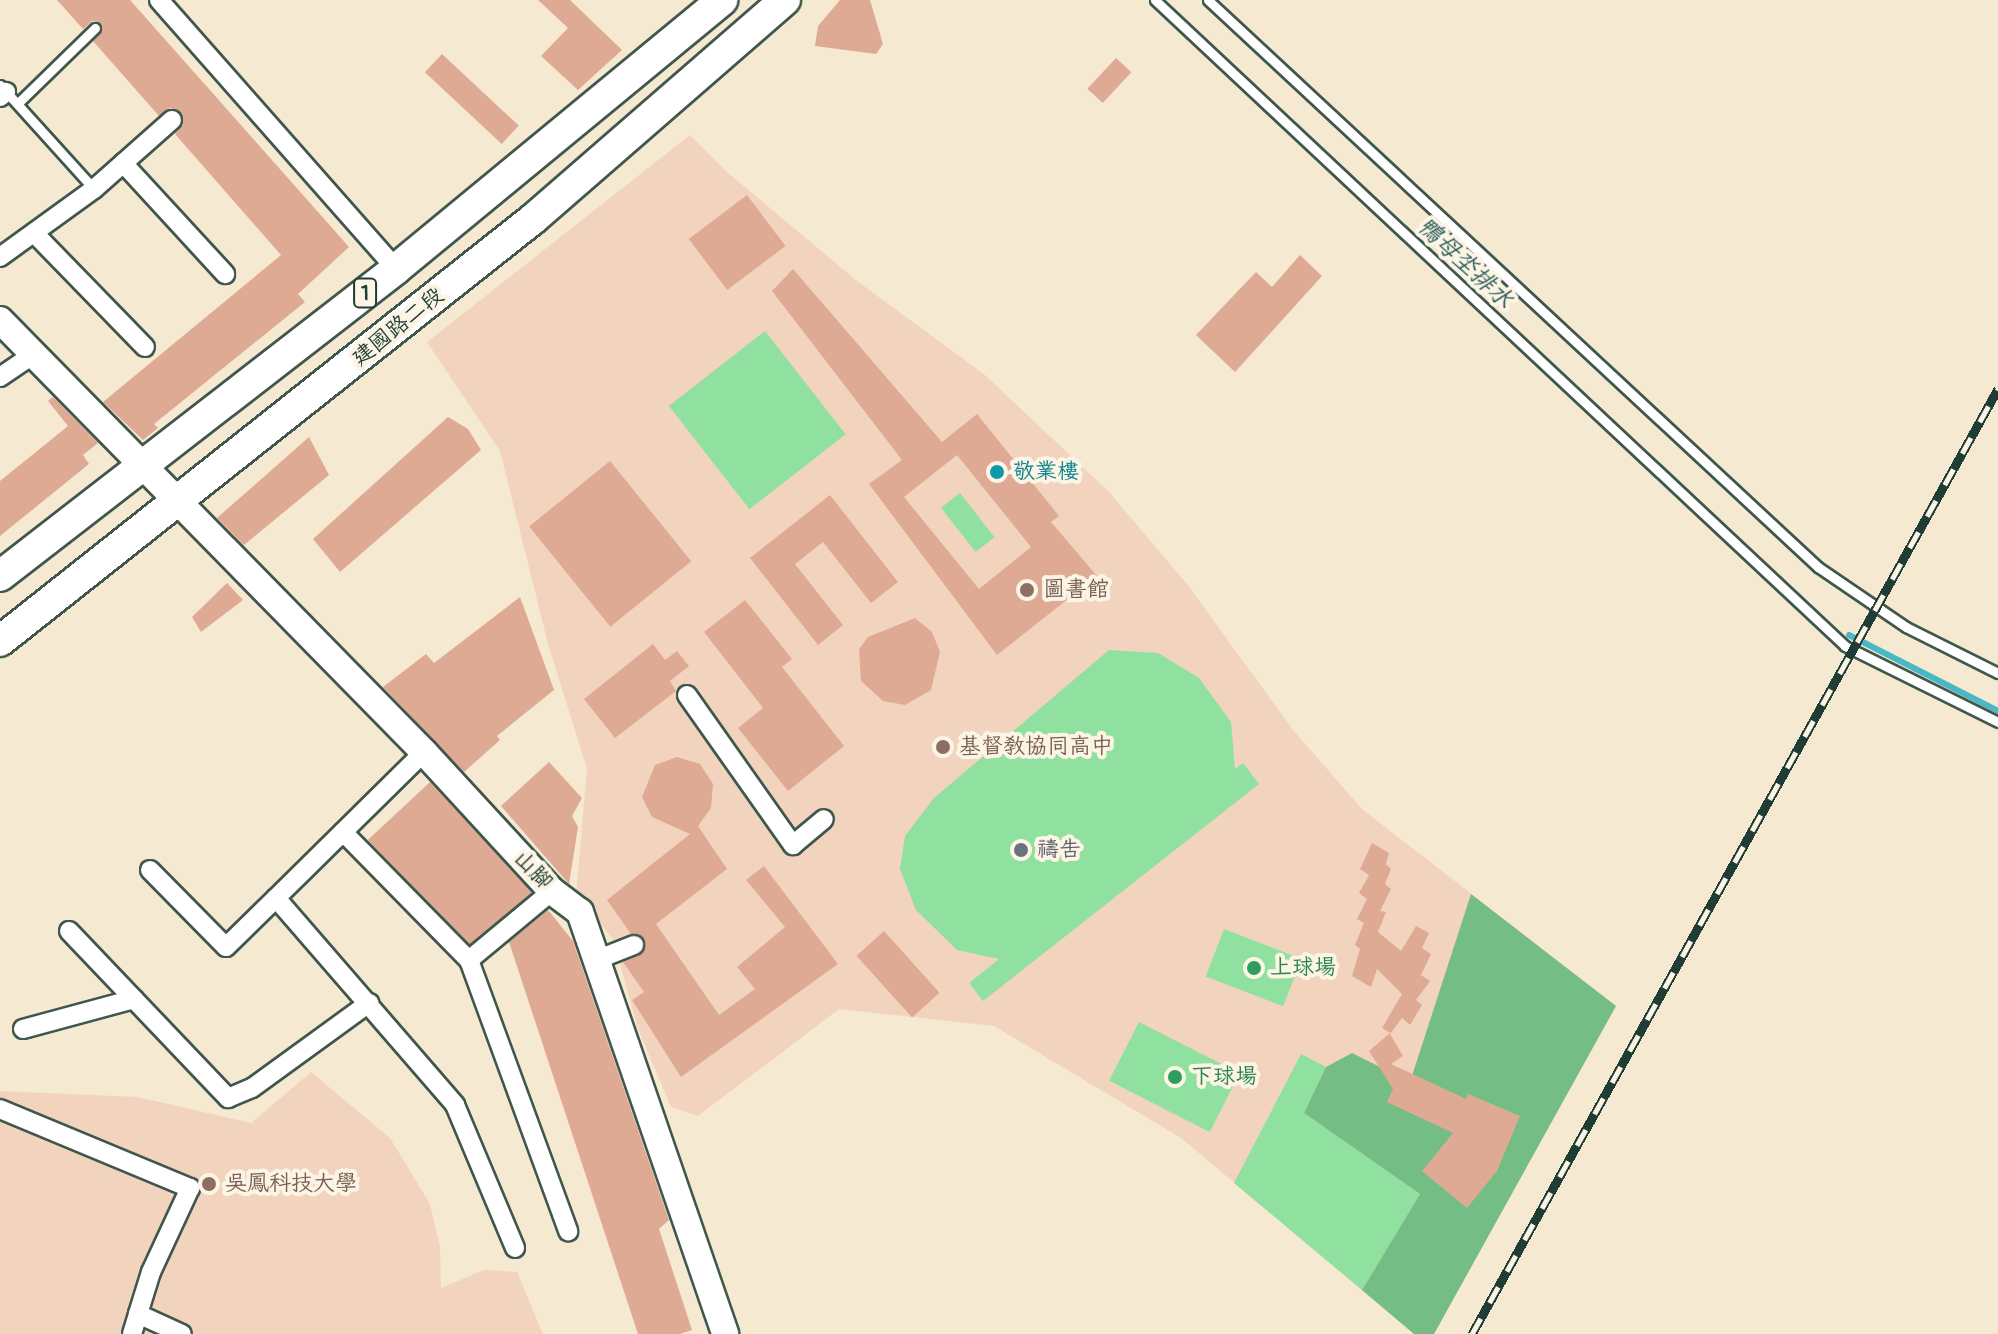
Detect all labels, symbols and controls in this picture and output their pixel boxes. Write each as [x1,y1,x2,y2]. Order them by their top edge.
water label: 鴨母坔排水 [1411,212,1519,314]
road number: 1 [353,277,377,309]
street label: 建國路二段 [347,282,449,372]
place label: 敬業樓 [1013,459,1079,485]
marker: 敬業樓 [988,463,1006,481]
place label: 圖書館 [1043,577,1109,603]
marker: 圖書館 [1018,581,1036,599]
place label: 基督教協同高中 [959,734,1113,760]
marker: 基督教協同高中 [934,738,952,756]
place label: 禱告 [1037,837,1081,863]
marker: 禱告 [1012,841,1030,859]
street label: 山腳 [508,845,558,895]
place label: 上球場 [1270,955,1336,981]
marker: 上球場 [1245,959,1263,977]
place label: 下球場 [1191,1064,1257,1090]
marker: 下球場 [1166,1068,1184,1086]
place label: 吳鳳科技大學 [225,1171,357,1197]
marker: 吳鳳科技大學 [200,1175,218,1193]

